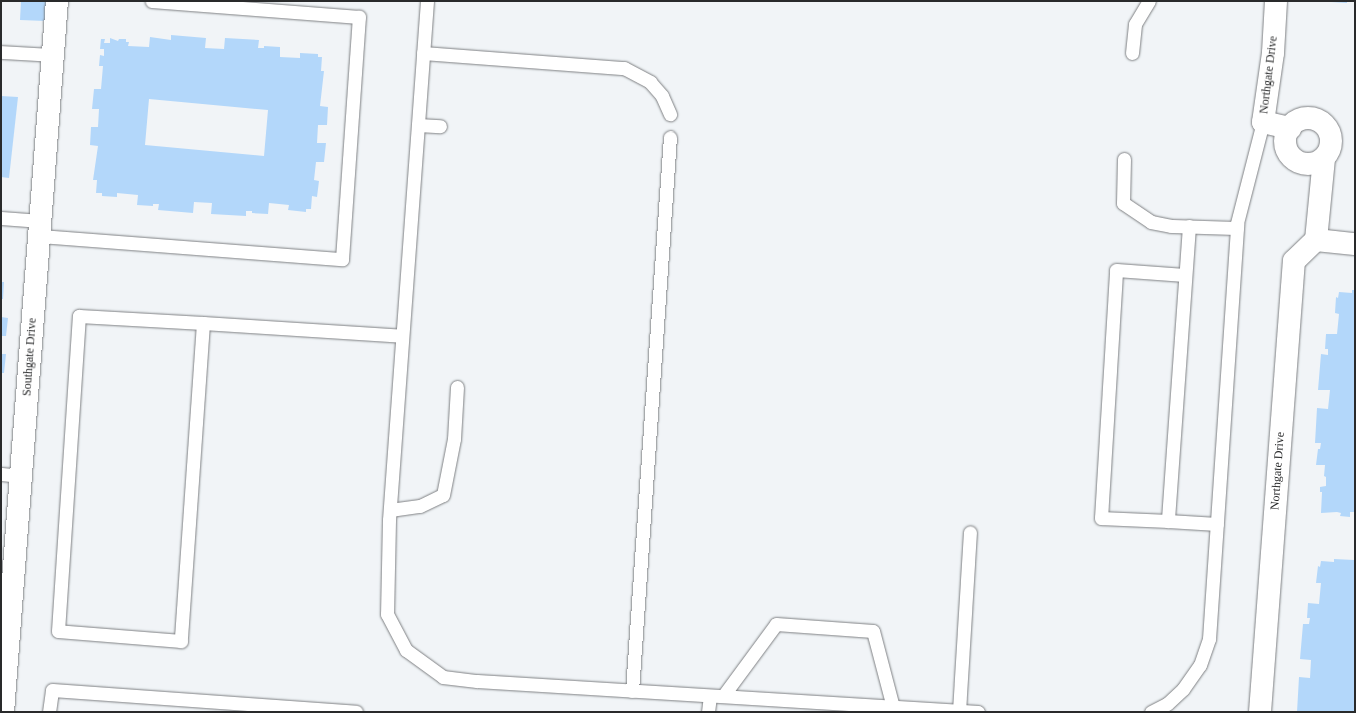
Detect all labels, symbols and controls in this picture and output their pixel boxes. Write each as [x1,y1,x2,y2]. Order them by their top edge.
street label: Northgate Drive [1257,35,1281,115]
street label: Southgate Drive [20,317,40,397]
street label: Northgate Drive [1268,431,1288,511]

